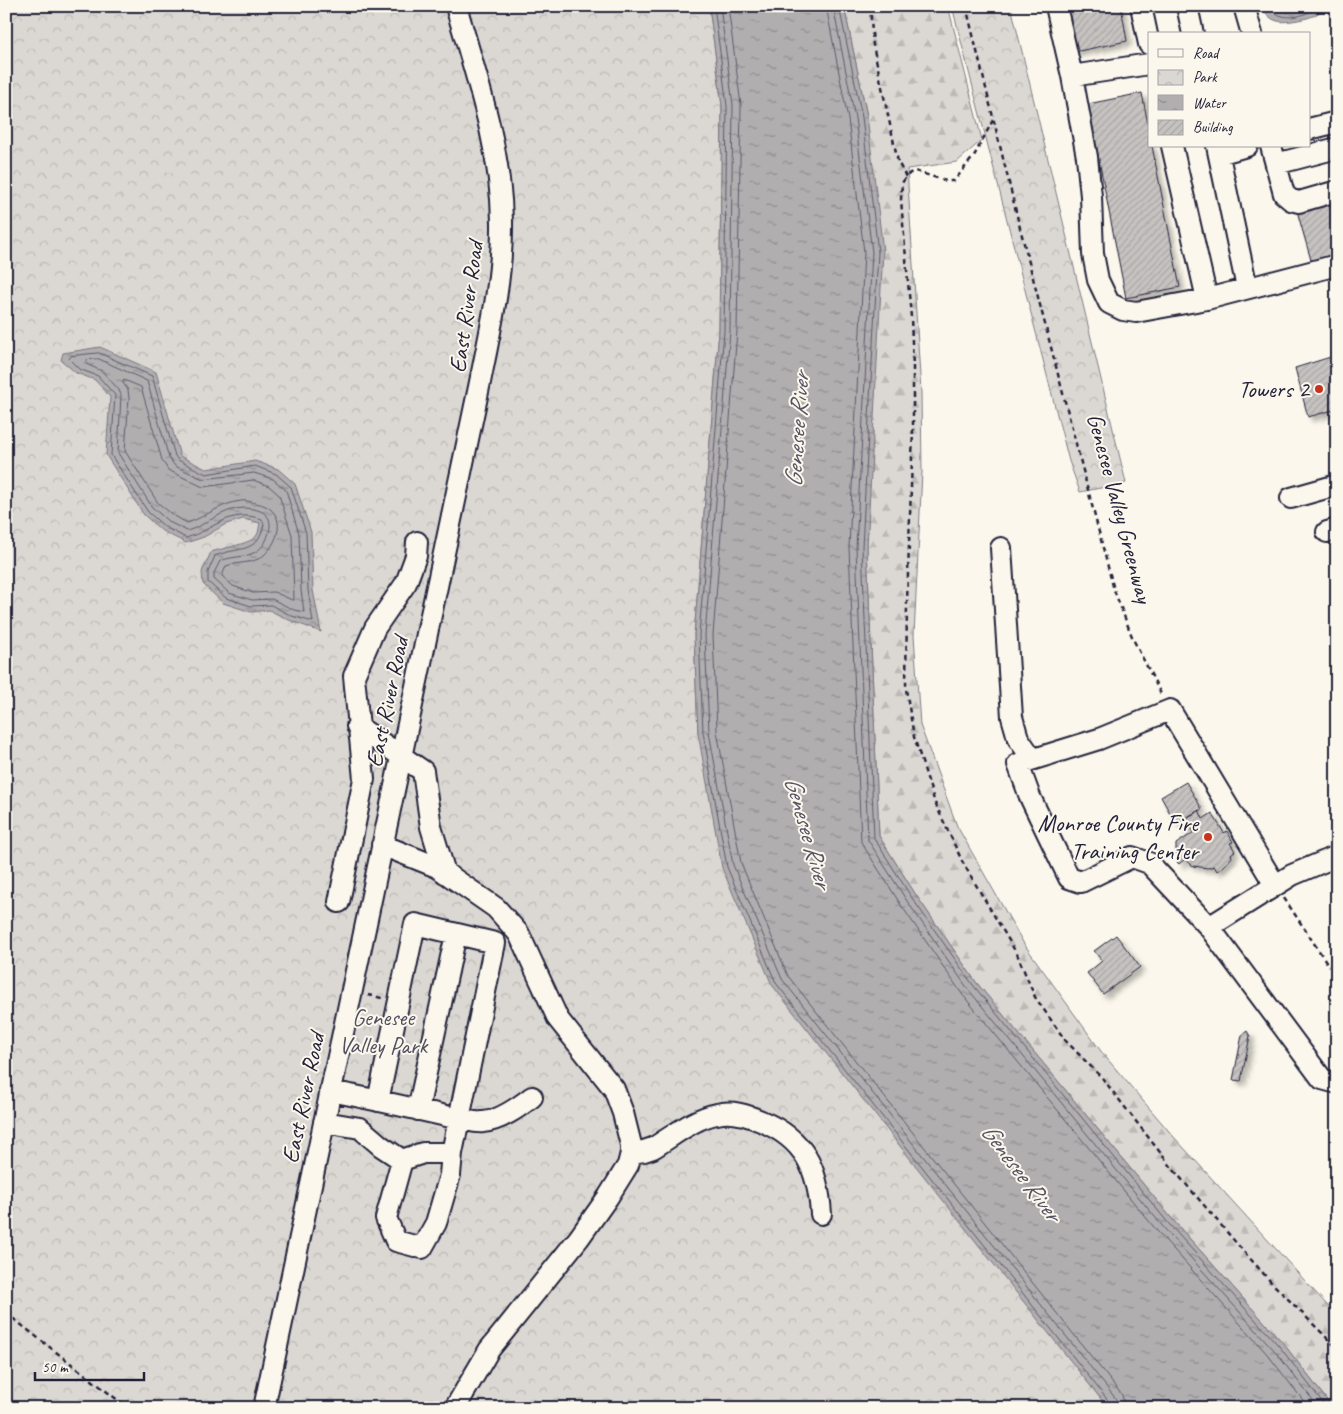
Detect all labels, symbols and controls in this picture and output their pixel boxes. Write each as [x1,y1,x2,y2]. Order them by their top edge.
legend [1148,32,1310,148]
text: Road [1193,44,1220,63]
text: Park [1193,68,1218,87]
text: Water [1193,94,1227,113]
text: Building [1193,118,1233,137]
street label: East River Road [442,236,491,375]
water label: Genesee River [777,367,817,488]
place label: Towers 2 [1238,374,1311,404]
marker: Towers 2 [1313,383,1325,395]
street label: Genesee Valley Greenway [1080,410,1160,608]
street label: East River Road [359,631,416,770]
water label: Genesee River [777,773,840,896]
place label: Monroe County Fire Training Center [1037,808,1200,866]
marker: Monroe County Fire Training Center [1202,831,1214,843]
park label: Genesee Valley Park [339,1002,429,1060]
street label: East River Road [275,1027,332,1166]
water label: Genesee River [974,1117,1071,1231]
scale bar [35,1349,144,1381]
text: 50 m [42,1358,69,1377]

